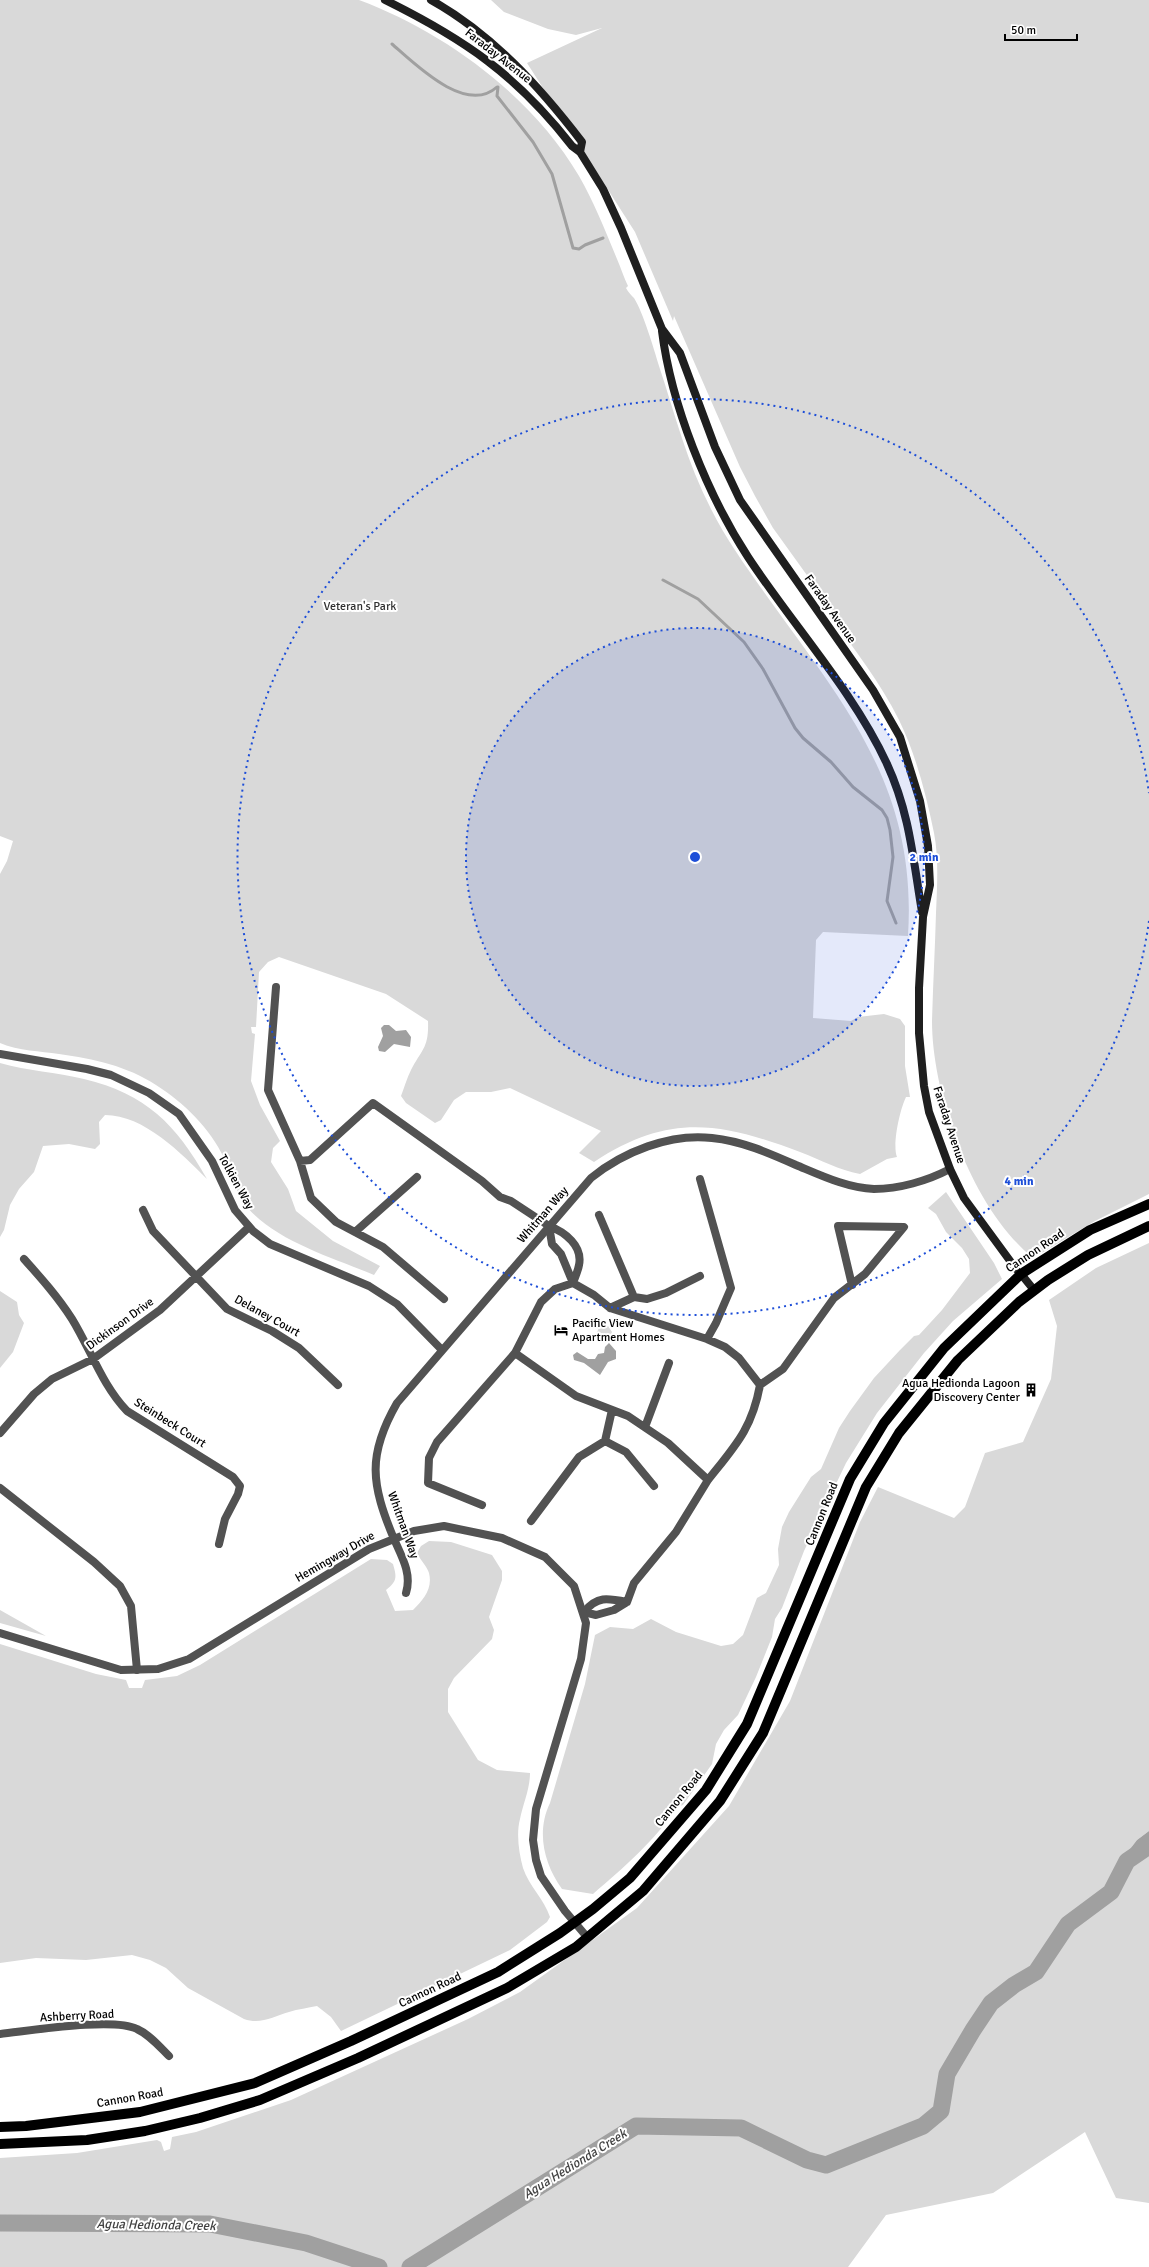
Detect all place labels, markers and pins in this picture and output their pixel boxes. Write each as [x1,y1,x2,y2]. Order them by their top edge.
centre of rings [688,850,702,864]
place label: Pacific View Apartment Homes [572,1316,665,1345]
hotel icon: Pacific View Apartment Homes [553,1322,569,1338]
place label: Agua Hedionda Lagoon Discovery Center [902,1376,1021,1405]
building icon: Agua Hedionda Lagoon Discovery Center [1023,1382,1039,1398]

